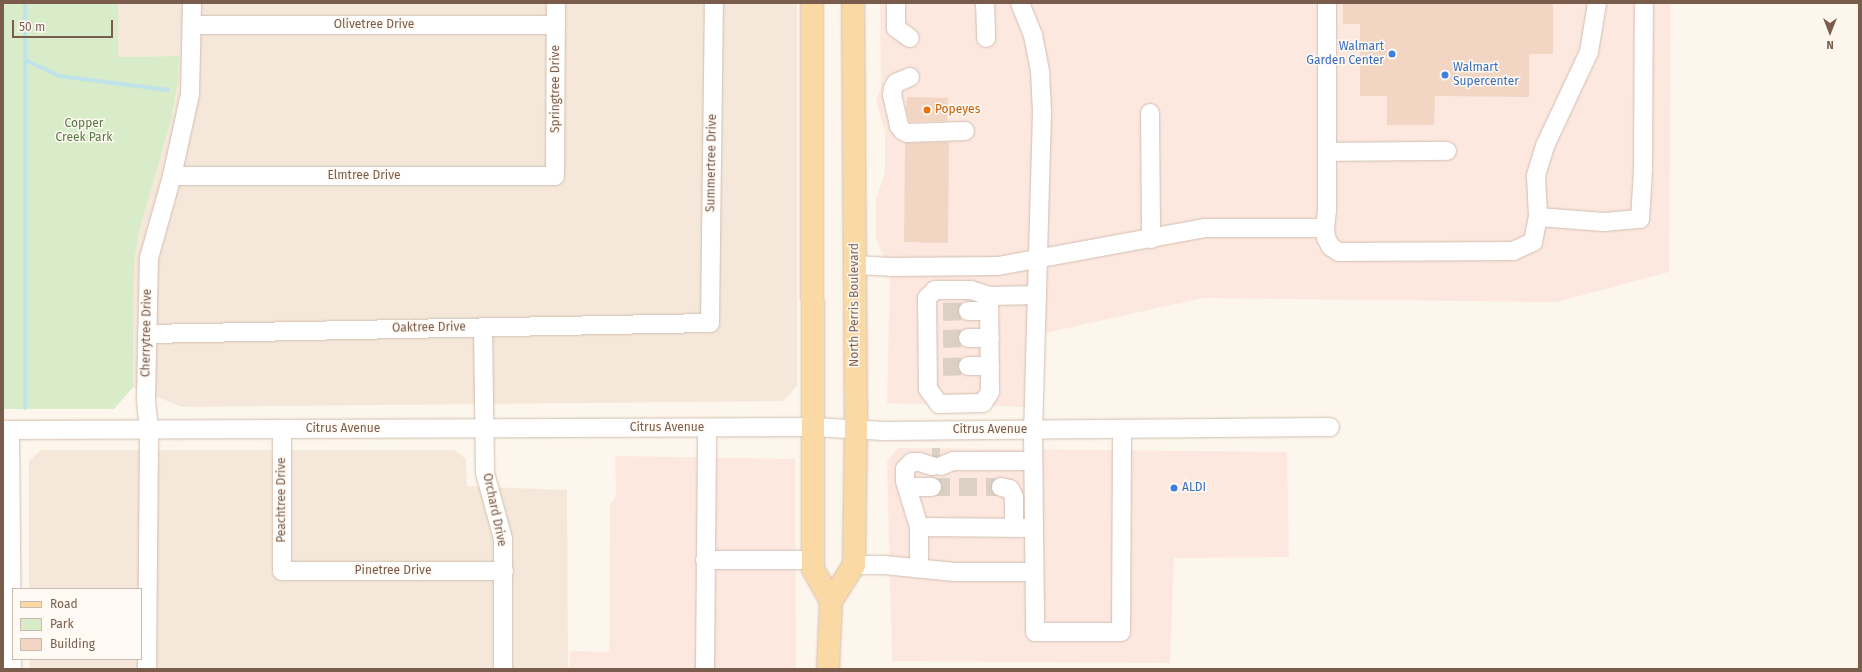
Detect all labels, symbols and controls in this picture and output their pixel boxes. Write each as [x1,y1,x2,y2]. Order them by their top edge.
scale bar [14,12,115,38]
north arrow [1810,12,1850,52]
street label: Olivetree Drive [334,18,414,32]
text: 50 m [19,20,45,34]
text: N [1826,38,1834,51]
place label: Walmart Garden Center [1306,40,1384,68]
street label: Springtree Drive [549,45,563,133]
marker: Walmart Garden Center [1387,49,1397,59]
place label: Walmart Supercenter [1453,61,1519,89]
marker: Walmart Supercenter [1440,70,1450,80]
place label: Popeyes [935,103,980,117]
marker: Popeyes [922,105,932,115]
street label: Summertree Drive [704,114,720,212]
park label: Copper Creek Park [56,117,112,145]
street label: Elmtree Drive [327,169,401,183]
street label: North Perris Boulevard [848,243,862,367]
street label: Cherrytree Drive [139,289,155,377]
street label: Oaktree Drive [392,320,466,336]
street label: Citrus Avenue [630,421,704,435]
street label: Citrus Avenue [306,422,380,436]
street label: Citrus Avenue [953,423,1027,437]
street label: Peachtree Drive [275,457,289,543]
street label: Orchard Drive [479,472,509,548]
place label: ALDI [1182,481,1206,495]
marker: ALDI [1169,483,1179,493]
street label: Pinetree Drive [355,564,431,578]
legend [12,588,142,660]
text: Road [50,597,78,611]
text: Park [50,617,74,631]
text: Building [50,637,95,651]

